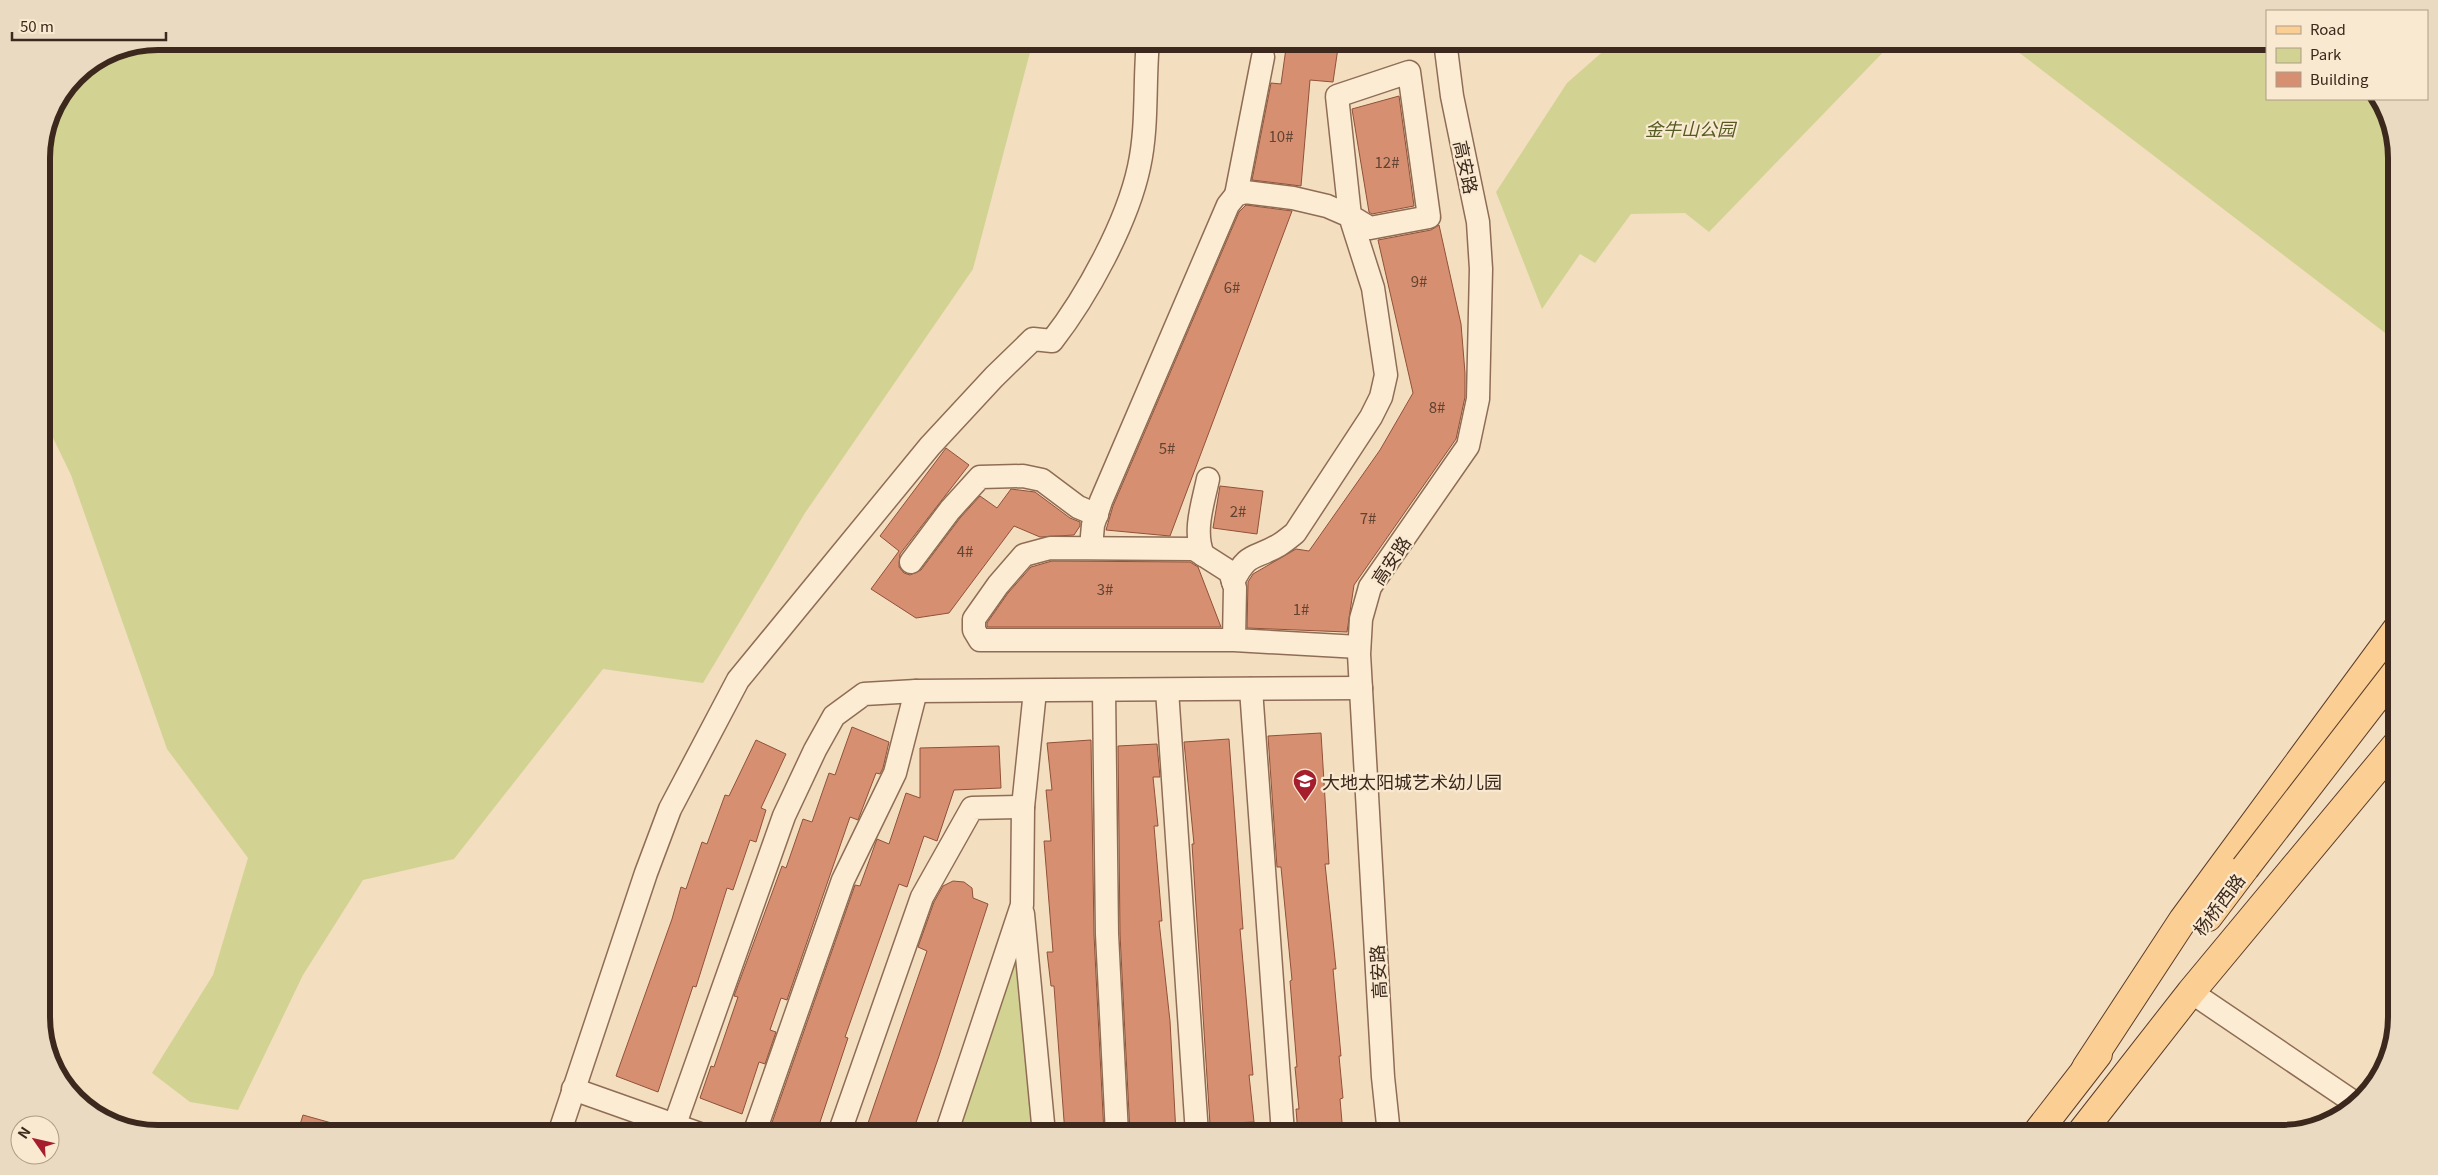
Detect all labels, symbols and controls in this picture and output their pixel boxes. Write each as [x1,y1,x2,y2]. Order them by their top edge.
scale bar [12,10,166,42]
legend [2266,10,2428,100]
text: 50 m [20,15,54,36]
text: Road [2310,18,2346,39]
text: Park [2310,43,2342,64]
text: Building [2310,68,2369,89]
park label: 金牛山公园 [1645,115,1738,141]
house number: 10# [1269,125,1293,146]
street label: 高安路 [1449,138,1485,196]
house number: 12# [1375,151,1399,172]
house number: 9# [1411,270,1427,291]
house number: 6# [1224,276,1240,297]
house number: 8# [1429,396,1445,417]
house number: 5# [1159,437,1175,458]
house number: 2# [1230,500,1246,521]
house number: 7# [1360,507,1376,528]
street label: 高安路 [1364,530,1416,590]
house number: 4# [957,540,973,561]
house number: 3# [1097,578,1113,599]
house number: 1# [1293,598,1309,619]
school or university icon: 大地太阳城艺术幼儿园 [1292,768,1318,802]
place label: 大地太阳城艺术幼儿园 [1322,768,1502,794]
street label: 杨桥西路 [2186,867,2250,941]
street label: 高安路 [1363,944,1391,1000]
north arrow [10,1115,60,1165]
text: N [12,1122,35,1142]

